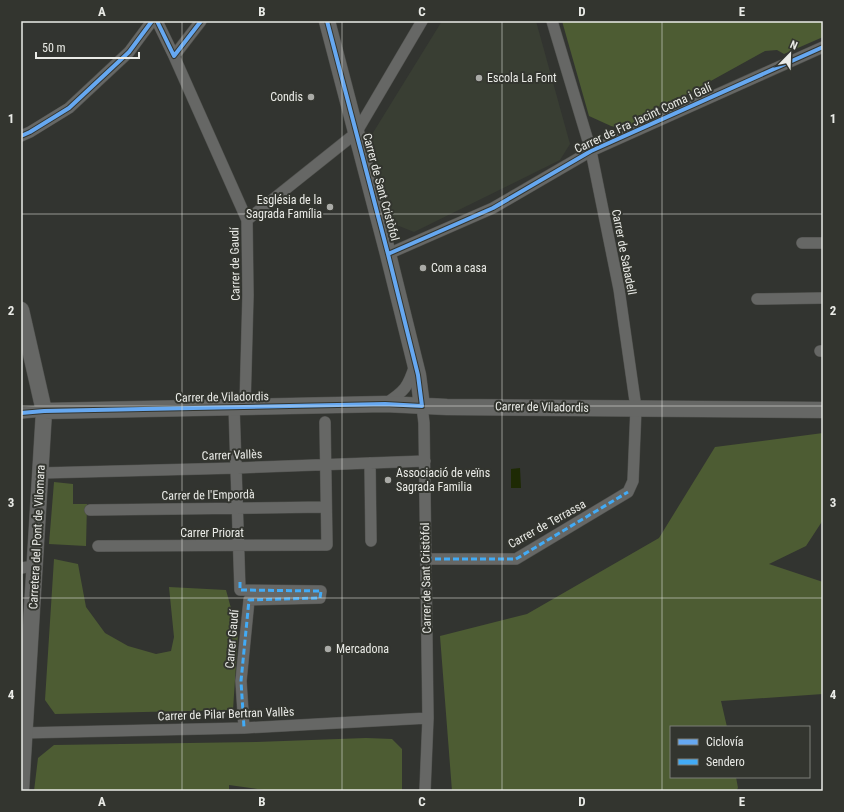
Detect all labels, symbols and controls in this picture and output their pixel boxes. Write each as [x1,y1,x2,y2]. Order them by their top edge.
text: A [98,4,106,19]
text: B [258,4,266,19]
text: C [418,4,426,19]
text: D [578,4,586,19]
text: E [739,4,746,19]
scale bar [36,34,139,60]
north arrow [770,34,810,74]
text: N [788,38,800,53]
text: 50 m [42,41,66,55]
place label: Escola La Font [487,71,557,85]
marker: Escola La Font [474,73,484,83]
street label: Carrer de Fra Jacint Coma i Galí [572,79,715,156]
place label: Condis [270,90,303,104]
marker: Condis [306,92,316,102]
text: 1 [8,111,14,126]
text: 1 [830,111,836,126]
street label: Carrer de Sant Cristòfol [360,132,402,242]
place label: Església de la Sagrada Família [246,193,322,221]
marker: Església de la Sagrada Família [325,202,335,212]
street label: Carrer de Sabadell [609,208,639,296]
street label: Carrer de Gaudí [227,226,243,301]
place label: Com a casa [431,261,487,275]
marker: Com a casa [418,263,428,273]
text: 2 [8,303,15,318]
text: 2 [830,303,837,318]
street label: Carrer de Viladordis [175,389,269,405]
street label: Carrer de Viladordis [495,399,589,415]
street label: Carrer Vallès [201,447,263,463]
street label: Carretera del Pont de Vilomara [26,464,48,610]
place label: Associació de veïns Sagrada Familia [396,466,490,494]
marker: Associació de veïns Sagrada Familia [383,475,393,485]
street label: Carrer de l'Empordà [161,487,255,503]
text: 3 [8,495,14,510]
text: 3 [830,495,836,510]
street label: Carrer de Terrassa [506,497,589,551]
street label: Carrer de Sant Cristòfol [418,522,434,634]
street label: Carrer Priorat [180,526,244,540]
street label: Carrer Gaudí [222,608,242,669]
place label: Mercadona [336,642,389,656]
marker: Mercadona [323,644,333,654]
text: 4 [8,687,15,702]
text: 4 [830,687,837,702]
street label: Carrer de Pilar Bertran Vallès [157,705,295,723]
legend [670,726,810,778]
text: Ciclovía [706,735,744,749]
text: Sendero [706,755,745,769]
text: A [98,794,106,809]
text: B [258,794,266,809]
text: C [418,794,426,809]
text: D [578,794,586,809]
text: E [739,794,746,809]

